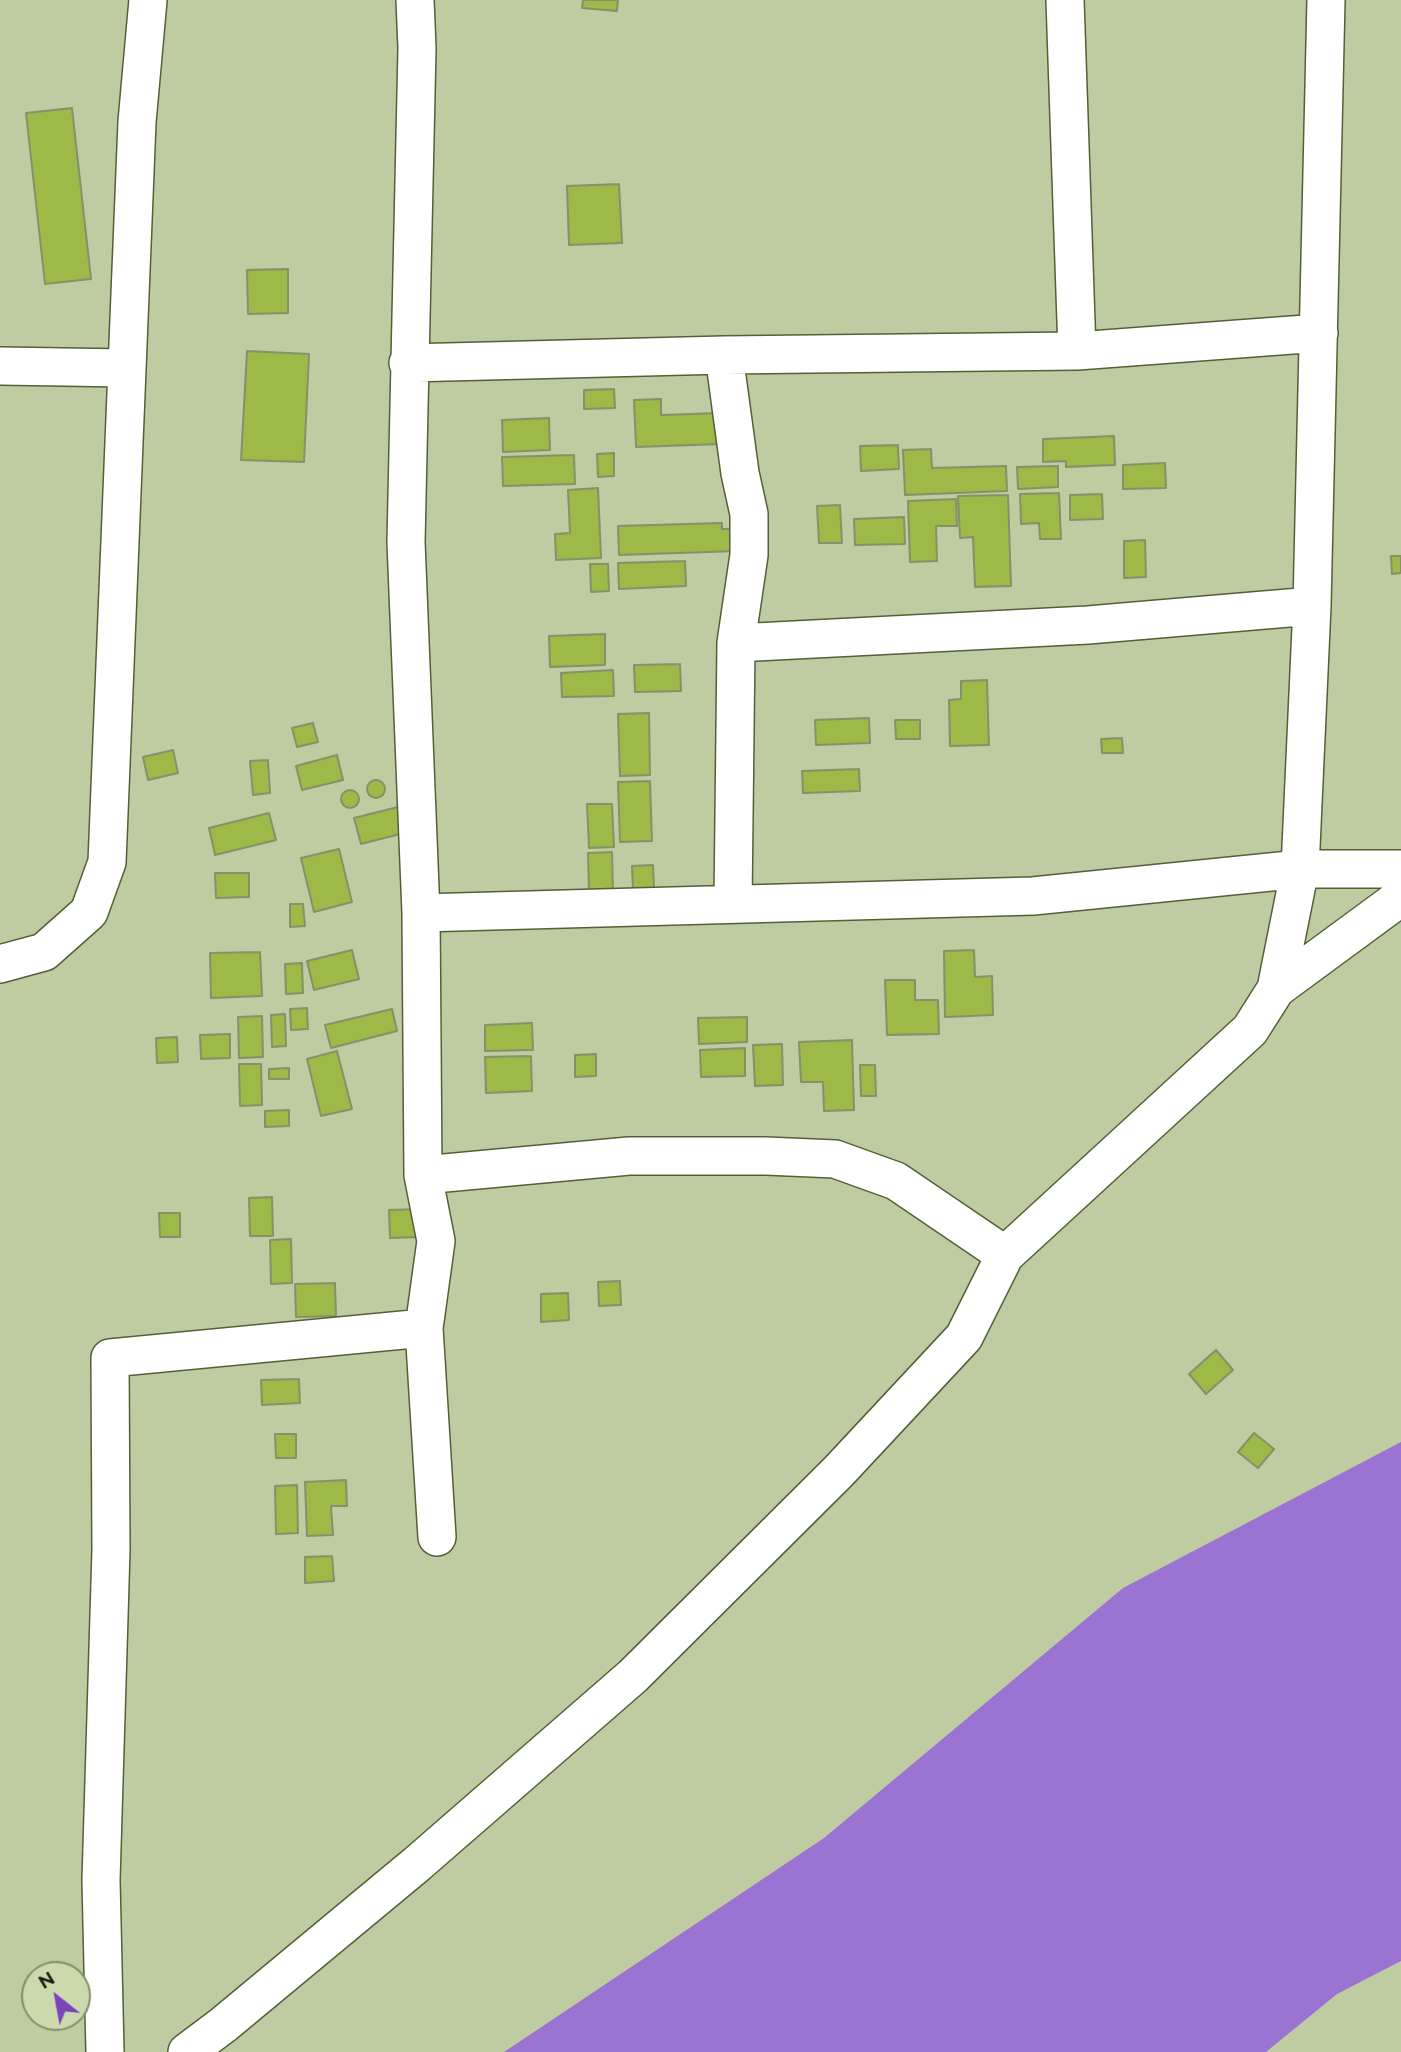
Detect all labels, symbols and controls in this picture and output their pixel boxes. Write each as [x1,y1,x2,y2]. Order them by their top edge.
north arrow [21,1961,91,2031]
text: N [34,1967,58,1993]

